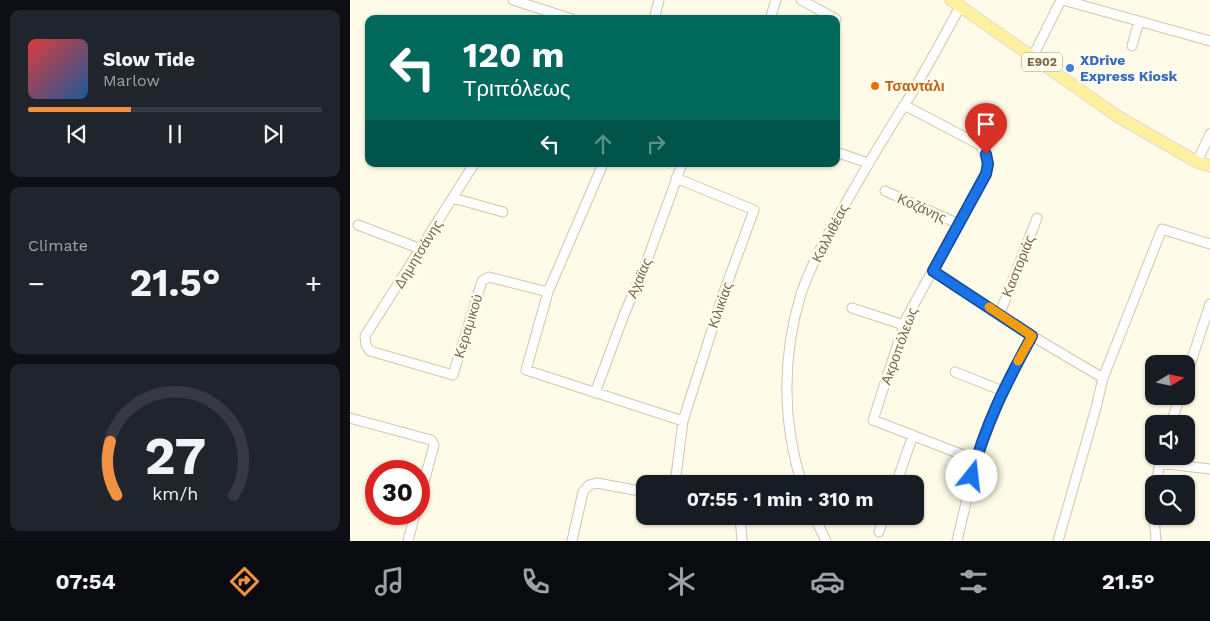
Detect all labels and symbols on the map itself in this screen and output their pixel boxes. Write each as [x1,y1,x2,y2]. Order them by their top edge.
road number: E902 [1022,52,1062,72]
place label: XDrive Express Kiosk [1080,52,1177,84]
marker: XDrive Express Kiosk [1064,62,1076,74]
place label: Τσαντάλι [885,78,945,94]
marker: Τσαντάλι [869,80,881,92]
pin [965,103,1007,154]
street label: Κοζάνης [895,190,949,226]
street label: Καλλιθέας [809,201,852,265]
street label: Δημητσάνης [391,217,445,291]
street label: Καστοριάς [998,233,1038,299]
street label: Αχαϊας [623,255,655,301]
street label: Κιλικίας [705,280,735,330]
street label: Κεραμικού [451,292,485,360]
street label: Ακροπόλεως [878,305,920,387]
north arrow [1145,355,1195,405]
position arrow [945,449,997,501]
speed limit sign: 30 [365,460,430,525]

